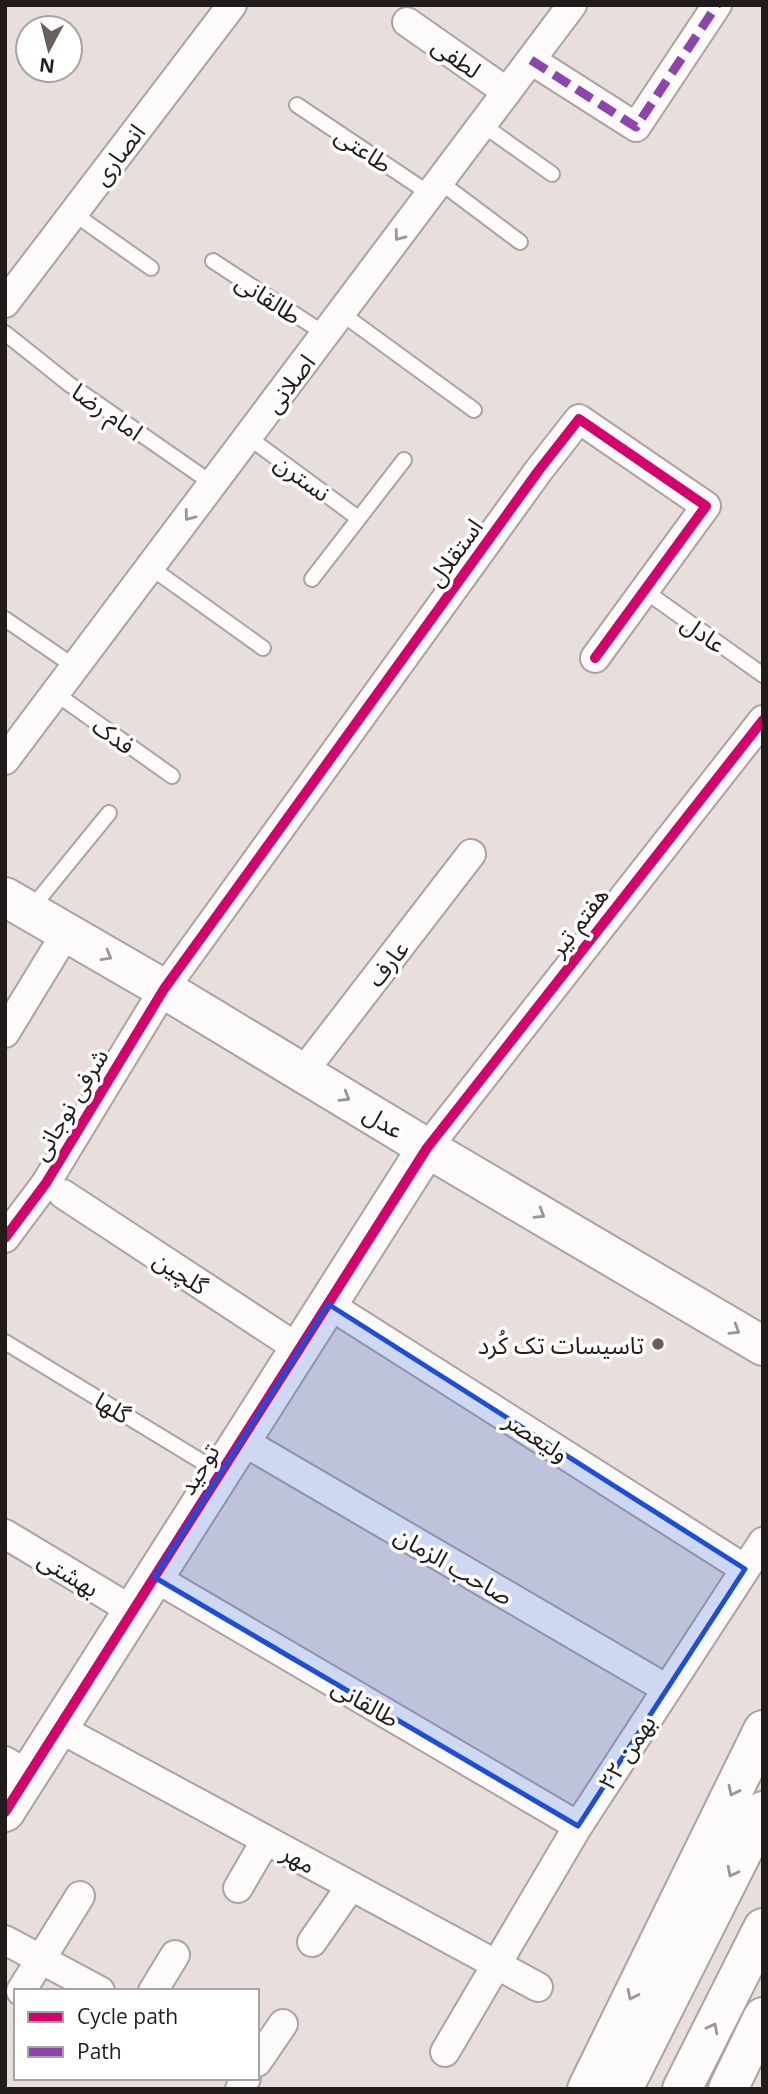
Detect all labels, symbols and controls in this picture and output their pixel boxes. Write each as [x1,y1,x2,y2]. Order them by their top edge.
north arrow [14,14,84,84]
street label: لطفی [426,28,488,86]
text: N [38,52,56,80]
street label: انصاری [84,117,152,191]
street label: طاعتی [329,118,399,180]
one-way arrow [394,228,407,241]
street label: طالقانی [230,264,308,332]
street label: اصلانی [256,347,322,419]
street label: امام رضا [64,375,150,450]
street label: نسترن [268,445,338,509]
one-way arrow [184,508,197,521]
street label: استقلال [418,511,490,593]
street label: عادل [675,606,733,660]
street label: فدک [86,709,142,761]
street label: هفتم تیر [540,879,617,965]
street label: عارف [358,933,416,993]
one-way arrow [99,948,112,961]
street label: شرفی نوجانی [23,1042,115,1166]
one-way arrow [337,1089,350,1102]
street label: عدل [358,1096,410,1146]
one-way arrow [532,1206,545,1219]
street label: گلچین [147,1242,216,1303]
one-way arrow [728,1322,741,1335]
place label: تاسیسات تک کُرد [478,1328,644,1361]
marker: تاسیسات تک کُرد [650,1336,666,1352]
street label: گلها [89,1384,138,1431]
street label: ولیعصر [498,1402,576,1469]
street label: توحید [170,1437,226,1501]
street label: صاحب الزمان [389,1518,519,1612]
street label: بهشتی [32,1542,106,1604]
street label: طالقانی [326,1670,406,1734]
street label: ۲۲ بهمن [589,1708,663,1796]
one-way arrow [727,1784,741,1796]
street label: مهر [275,1835,322,1881]
one-way arrow [727,1865,740,1877]
one-way arrow [627,1988,641,2000]
legend [14,1989,259,2080]
text: Cycle path [77,2002,178,2030]
one-way arrow [704,2023,718,2035]
text: Path [77,2037,122,2065]

